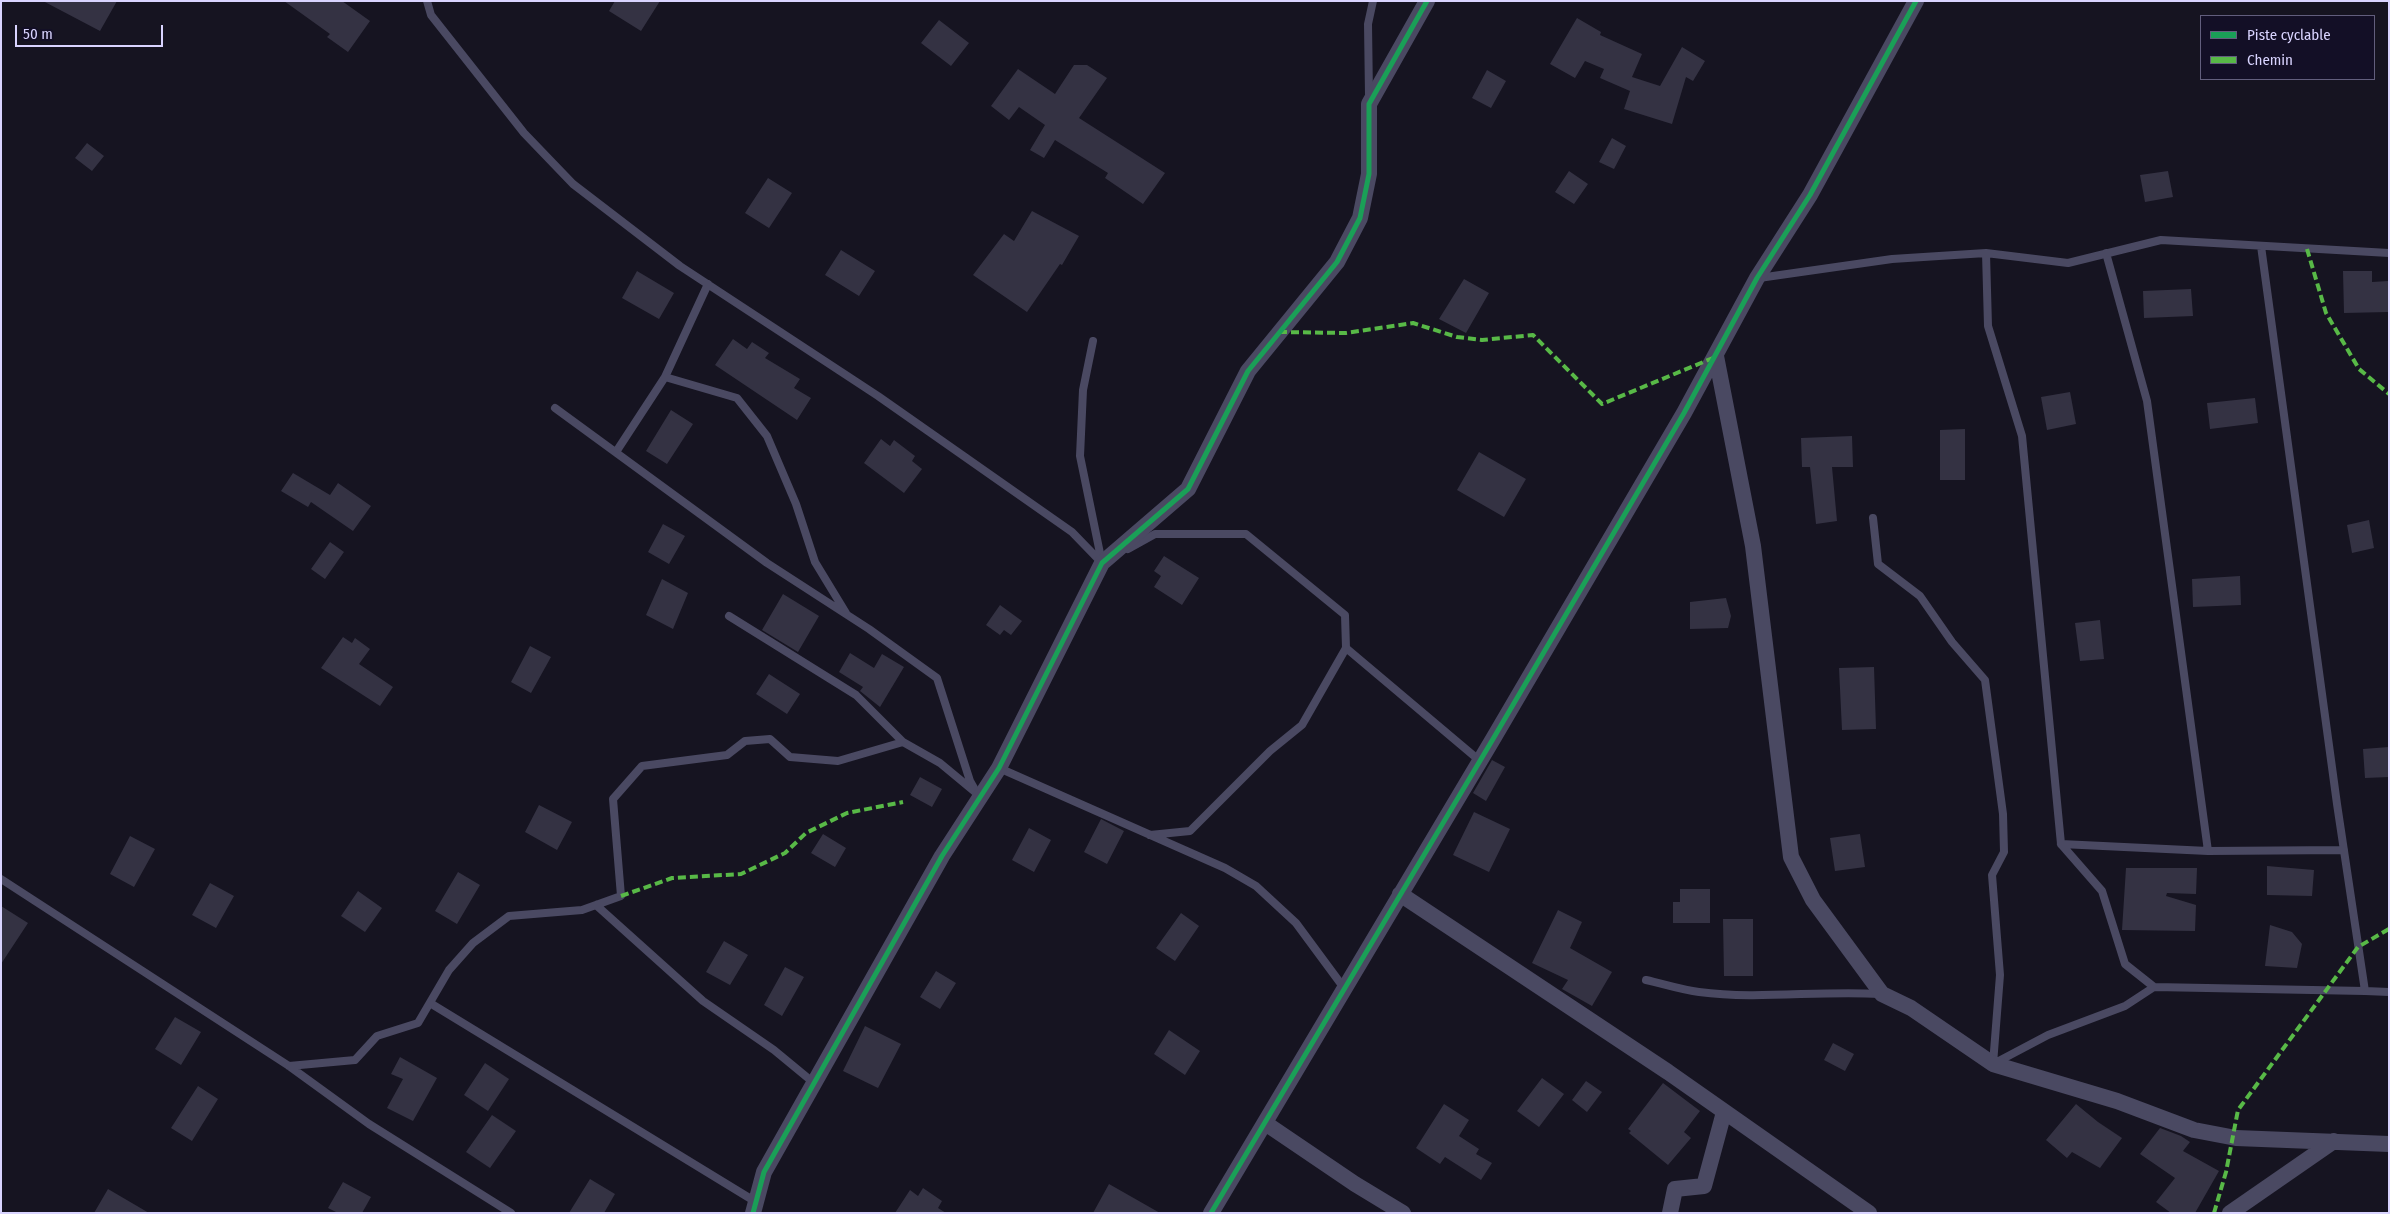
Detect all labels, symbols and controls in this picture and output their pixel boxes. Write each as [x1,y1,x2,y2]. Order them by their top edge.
scale bar [18,15,165,47]
legend [2200,15,2375,80]
text: 50 m [23,25,53,43]
text: Piste cyclable [2247,26,2331,44]
text: Chemin [2247,51,2293,69]

